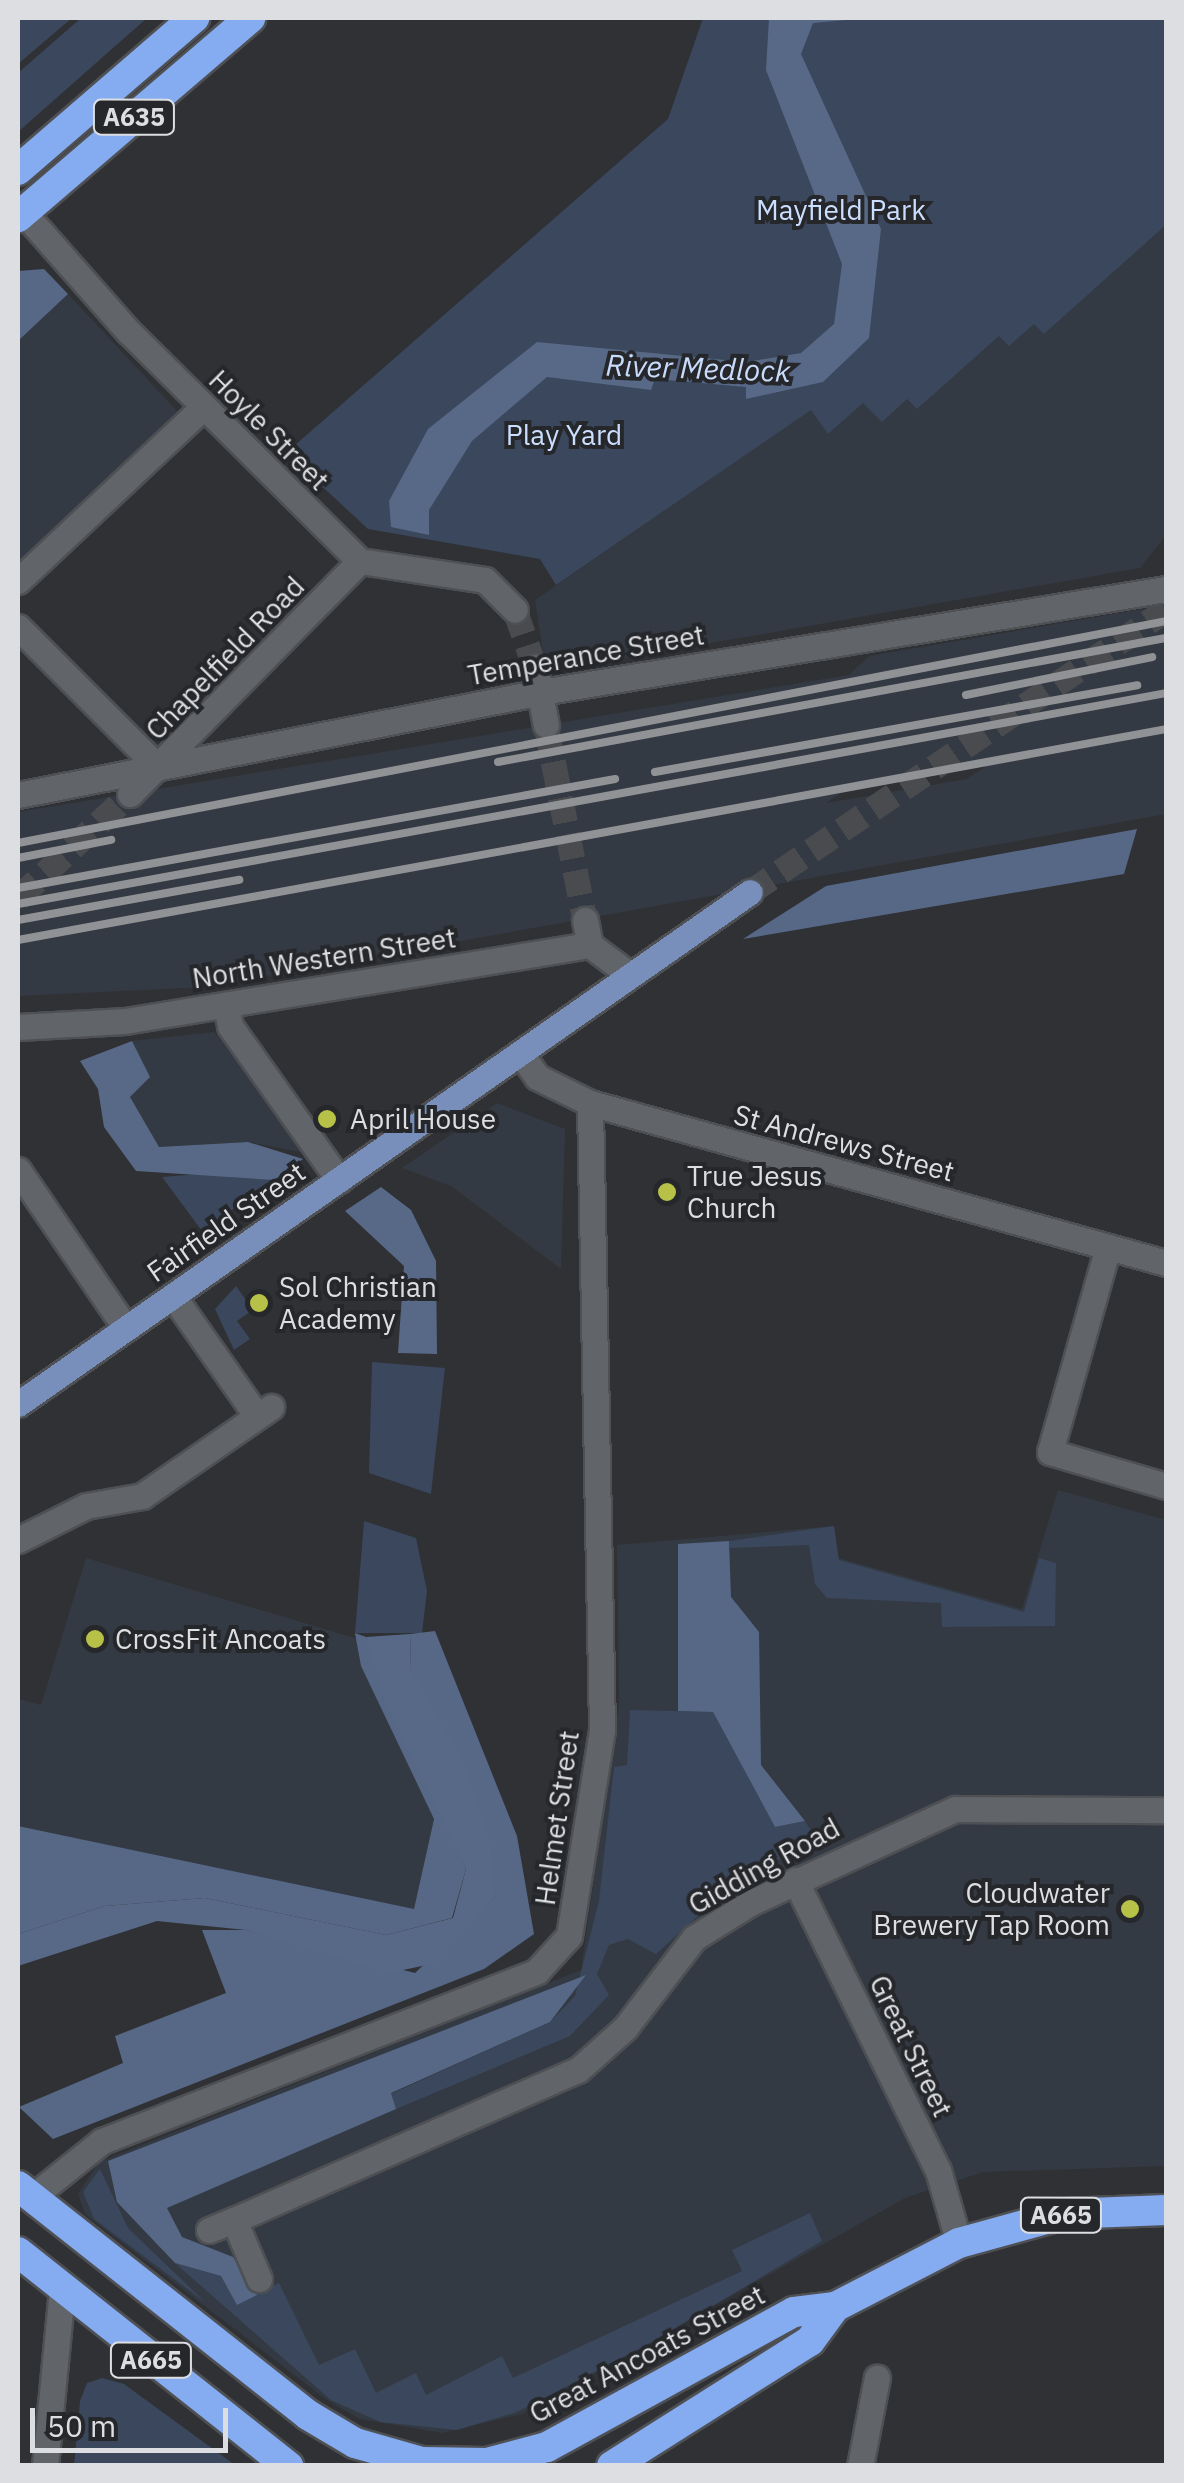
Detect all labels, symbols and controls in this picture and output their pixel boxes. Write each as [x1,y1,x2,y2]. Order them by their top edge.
road number: A635 [92,97,176,137]
park label: Mayfield Park [756,193,926,227]
water label: River Medlock [605,347,791,389]
street label: Hoyle Street [202,363,336,497]
park label: Play Yard [506,418,622,452]
street label: Chapelfield Road [139,570,311,746]
street label: Temperance Street [465,618,707,692]
street label: North Western Street [190,921,458,995]
street label: St Andrews Street [730,1097,958,1189]
place label: April House [350,1102,496,1136]
marker: April House [314,1106,340,1132]
street label: Fairfield Street [140,1155,312,1289]
place label: True Jesus Church [687,1159,823,1225]
marker: True Jesus Church [656,1181,678,1203]
place label: Sol Christian Academy [279,1270,437,1336]
marker: Sol Christian Academy [248,1292,270,1314]
place label: CrossFit Ancoats [115,1622,326,1656]
marker: CrossFit Ancoats [84,1628,106,1650]
street label: Helmet Street [528,1729,586,1907]
street label: Gidding Road [683,1811,845,1921]
place label: Cloudwater Brewery Tap Room [873,1876,1110,1942]
marker: Cloudwater Brewery Tap Room [1119,1898,1141,1920]
street label: Great Street [862,1970,960,2122]
road number: A665 [1018,2195,1104,2235]
street label: Great Ancoats Street [524,2278,770,2430]
road number: A665 [108,2340,194,2380]
scale bar [35,2388,232,2450]
text: 50 m [47,2406,116,2445]

